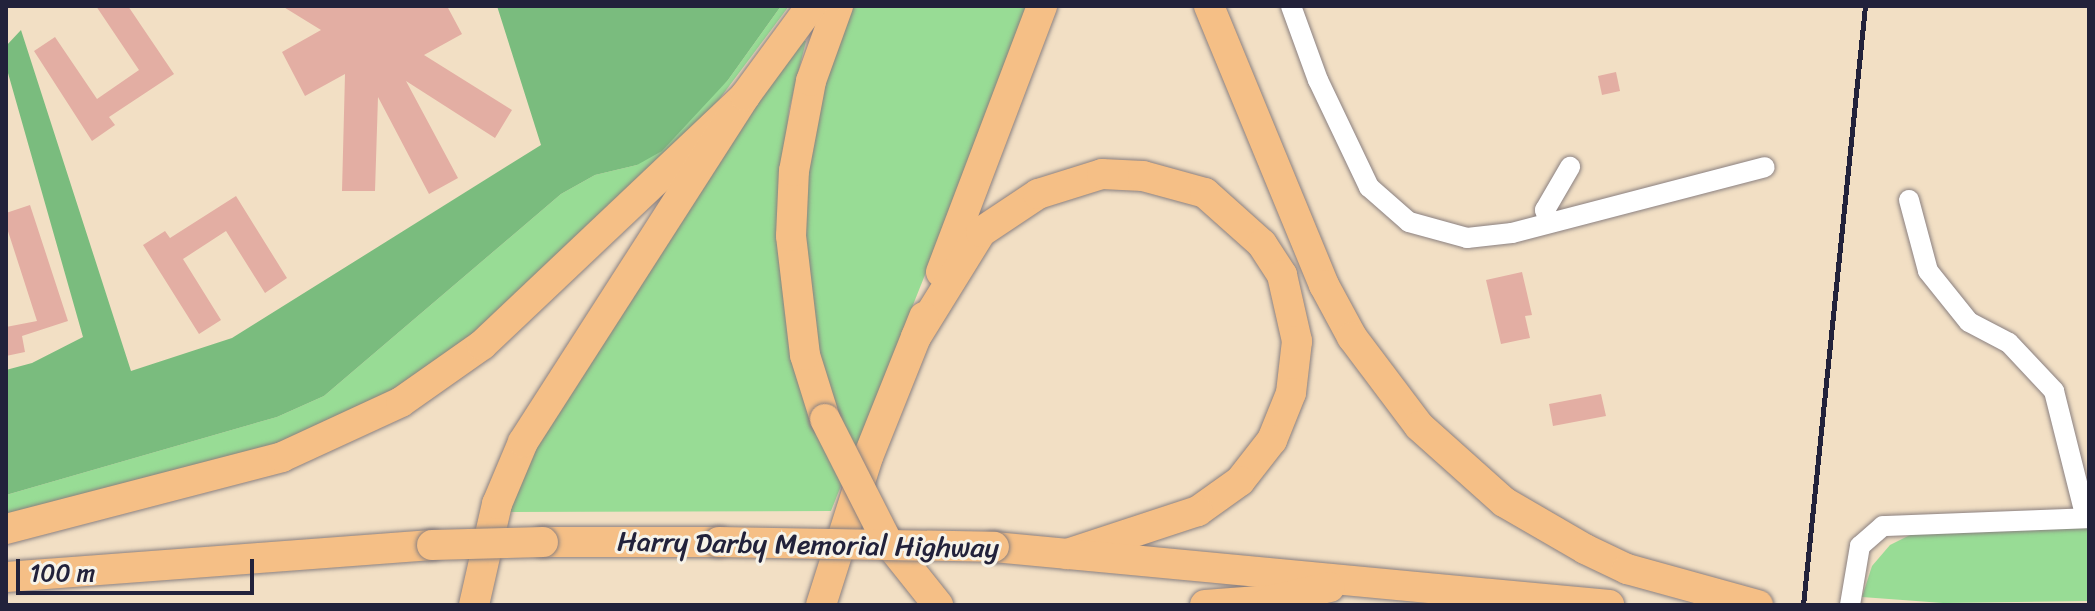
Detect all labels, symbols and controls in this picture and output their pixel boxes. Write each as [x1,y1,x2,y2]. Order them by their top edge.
street label: Harry Darby Memorial Highway [616,525,1000,565]
scale bar [20,543,258,593]
text: 100 m [30,552,95,594]

